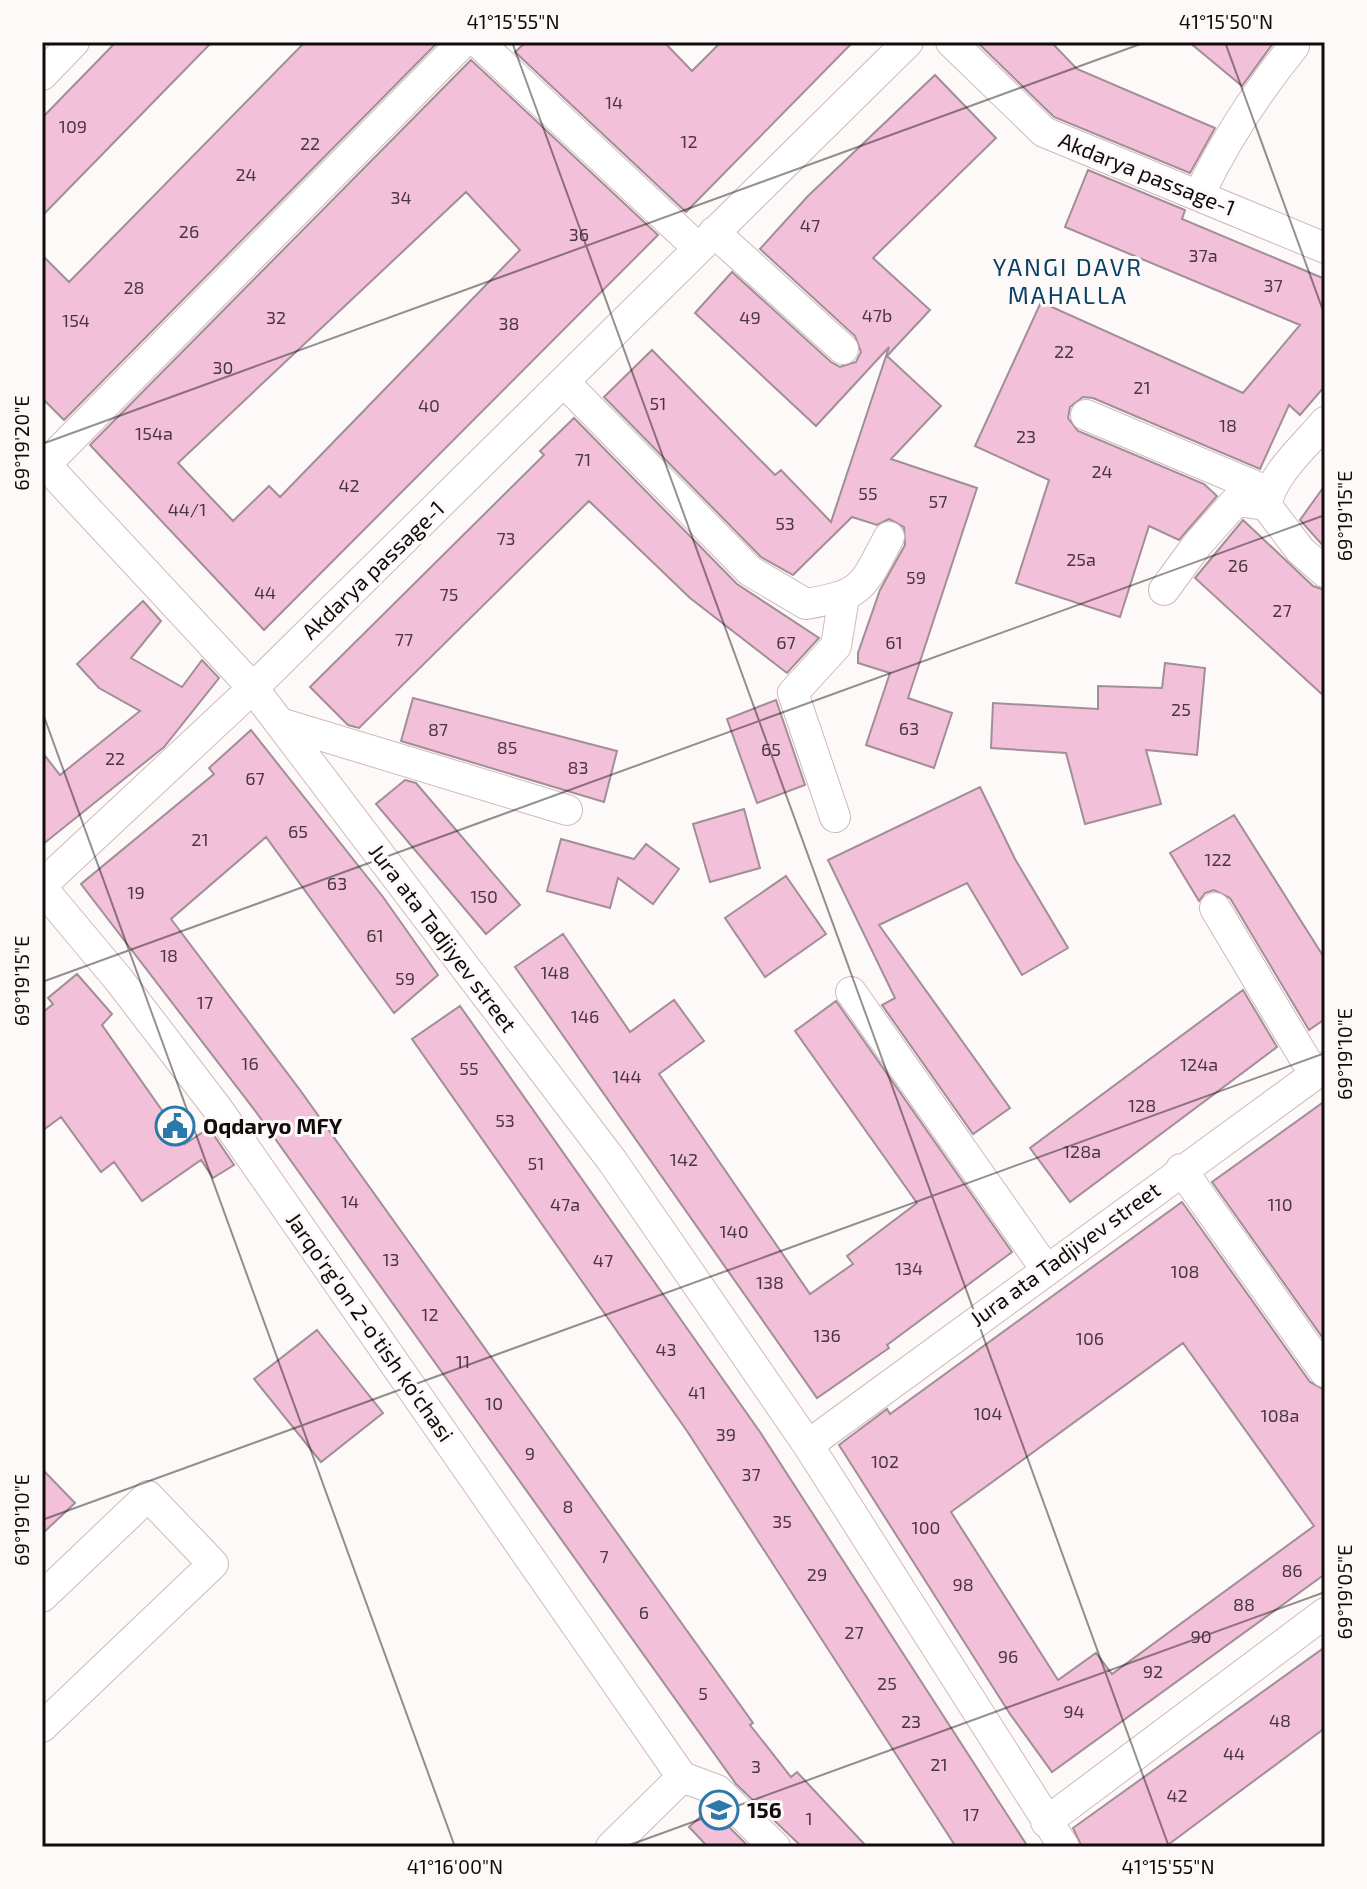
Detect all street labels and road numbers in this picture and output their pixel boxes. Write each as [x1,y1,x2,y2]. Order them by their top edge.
street label: Akdarya passage-1 [1055,126,1239,220]
street label: Akdarya passage-1 [296,495,449,644]
street label: Jura аta Tadjiyev street [364,838,523,1037]
street label: Jura аta Tadjiyev street [964,1175,1165,1332]
street label: Jarqo'rg'on 2-o'tish ko'chasi [282,1207,460,1446]

